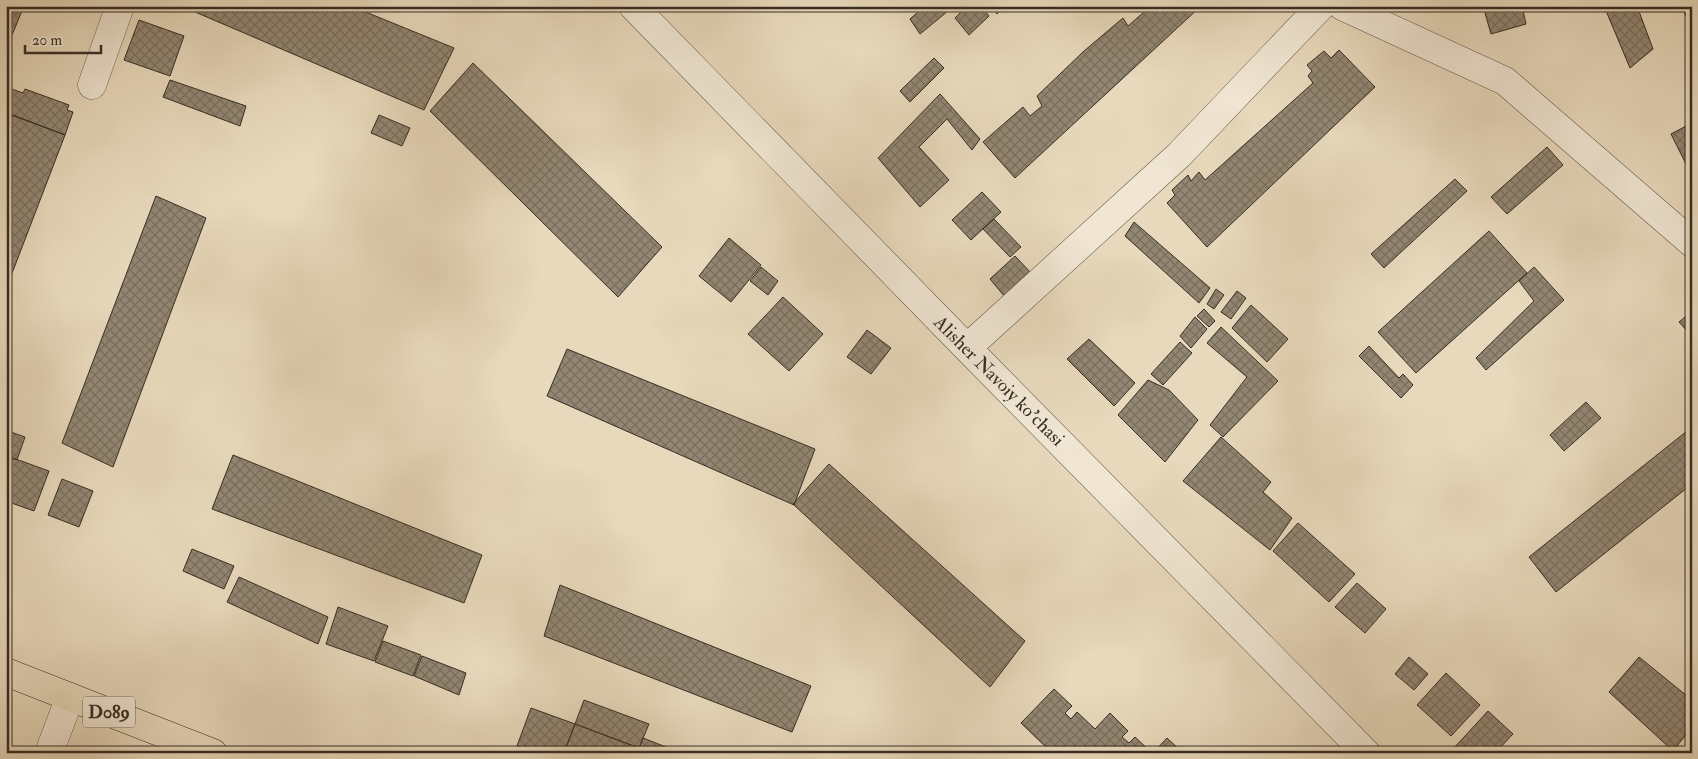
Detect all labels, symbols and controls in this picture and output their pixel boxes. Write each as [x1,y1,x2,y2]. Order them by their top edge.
scale bar [25,22,101,54]
text: 20 m [32,31,62,50]
street label: Alisher Navoiy ko'chasi [928,310,1069,451]
road number: D089 [83,696,135,728]

